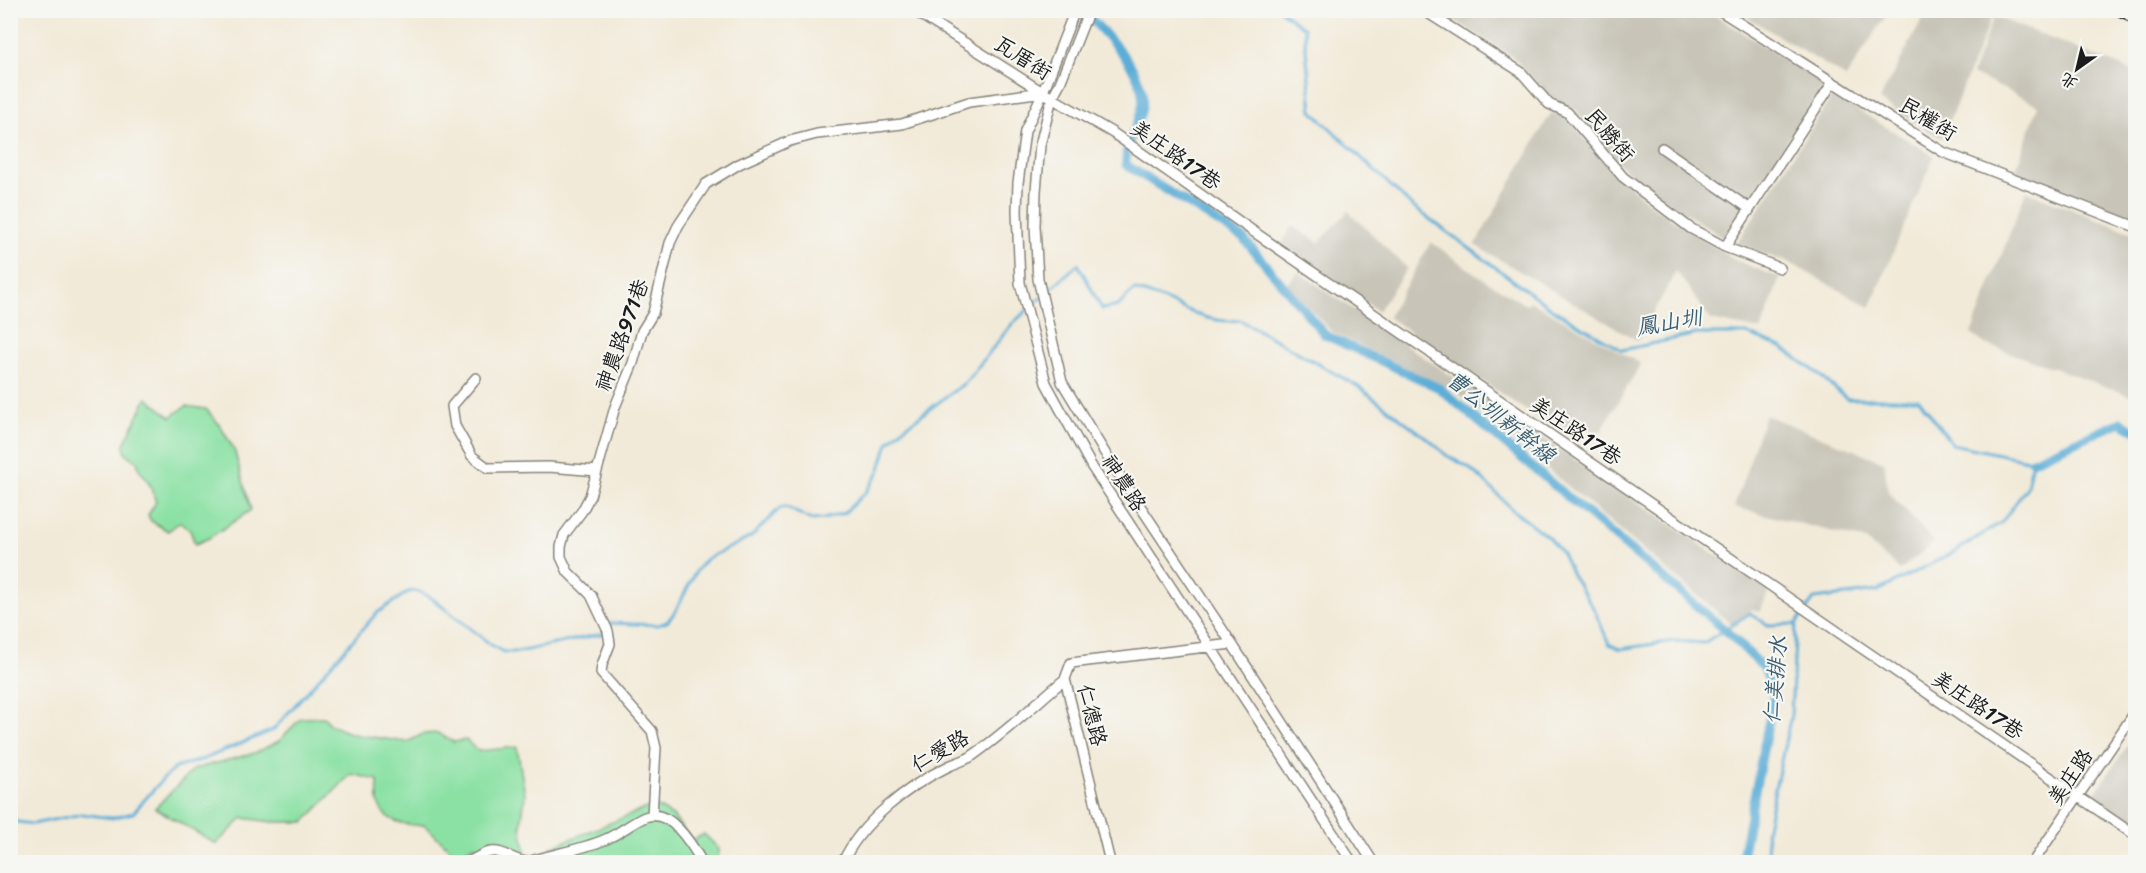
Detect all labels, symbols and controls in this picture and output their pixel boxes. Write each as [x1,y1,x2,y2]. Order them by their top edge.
street label: 瓦厝街 [986,25,1060,91]
north arrow [2047,39,2107,99]
text: 北 [2054,65,2084,98]
street label: 民權街 [1891,86,1965,152]
street label: 民勝街 [1575,99,1645,171]
street label: 美庄路17巷 [1122,109,1230,201]
street label: 神農路971巷 [584,273,660,397]
water label: 鳳山圳 [1632,297,1707,347]
water label: 曹公圳新幹線 [1437,360,1565,474]
street label: 美庄路17巷 [1522,386,1630,476]
street label: 神農路 [1091,446,1157,520]
water label: 仁美排水 [1752,633,1798,726]
street label: 美庄路17巷 [1924,660,2032,750]
street label: 仁德路 [1066,680,1118,750]
street label: 仁愛路 [903,719,977,783]
street label: 美庄路 [2037,740,2103,814]

